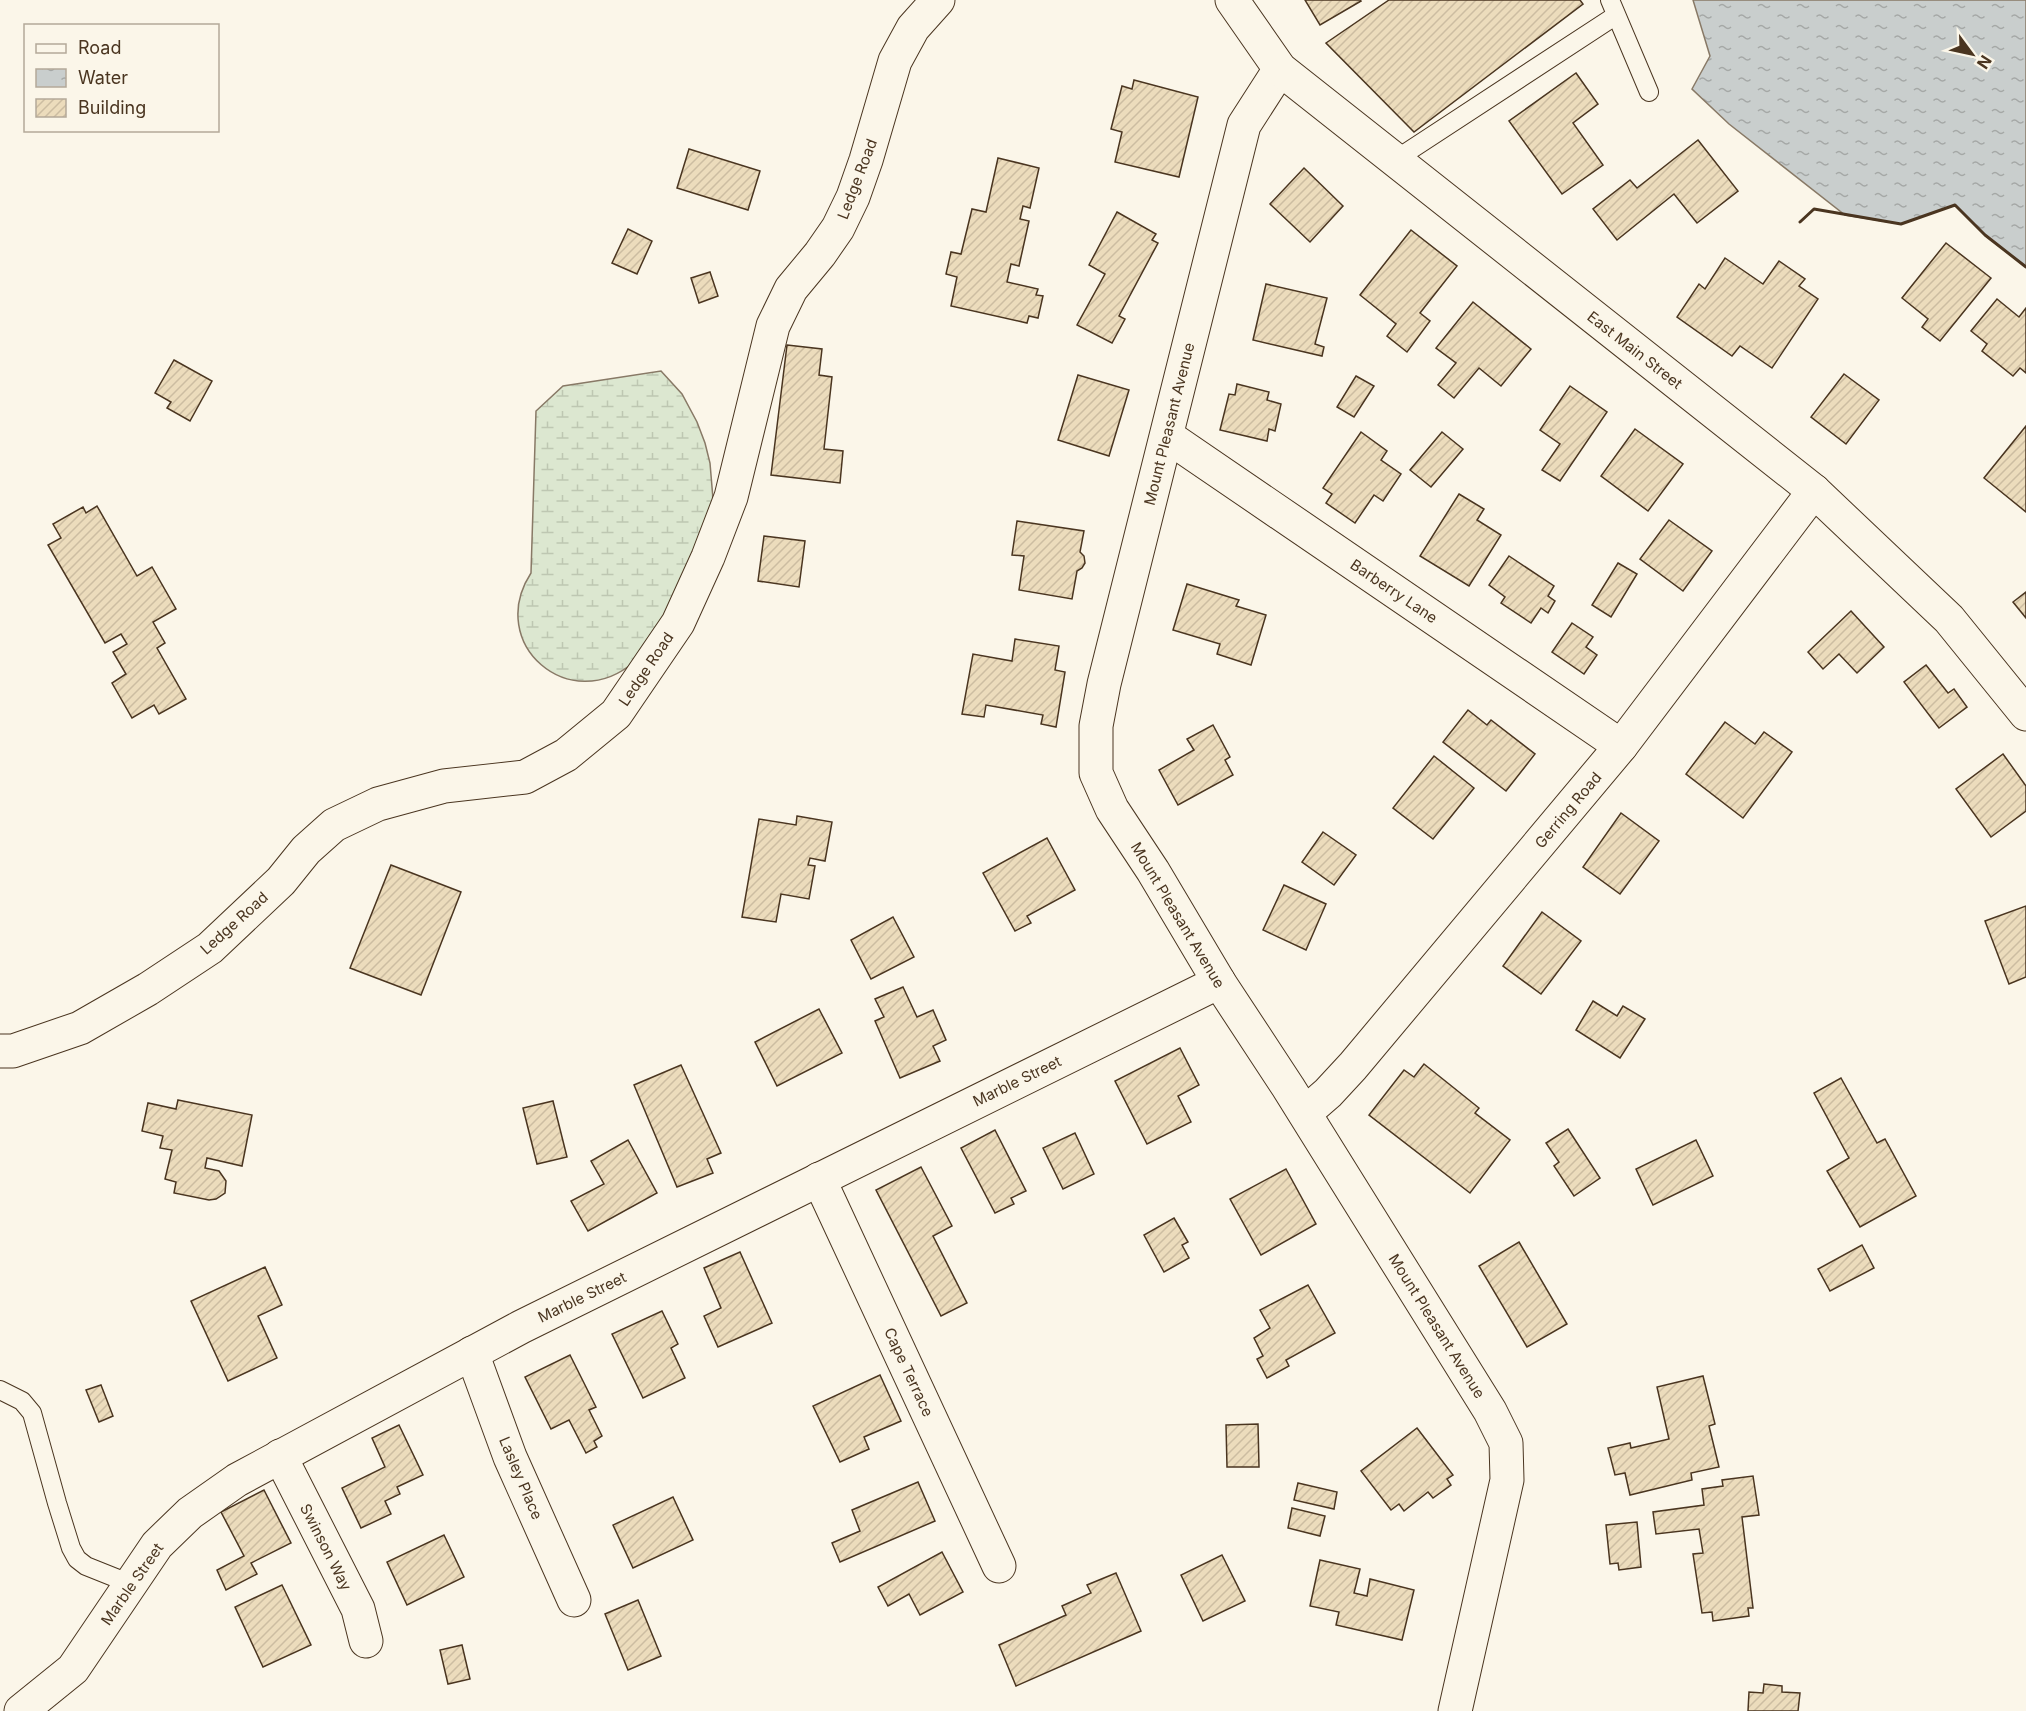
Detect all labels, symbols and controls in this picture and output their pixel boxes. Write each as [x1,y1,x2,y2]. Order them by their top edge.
legend [24,24,219,132]
north arrow [1942,24,2002,84]
text: Road [78,37,121,58]
text: N [1973,52,1996,73]
text: Water [78,67,128,88]
text: Building [78,97,146,118]
street label: Ledge Road [833,136,881,222]
street label: East Main Street [1584,307,1686,393]
street label: Mount Pleasant Avenue [1140,341,1198,507]
street label: Barberry Lane [1347,555,1441,627]
street label: Ledge Road [614,629,678,709]
street label: Gerring Road [1531,768,1605,852]
street label: Mount Pleasant Avenue [1127,839,1229,991]
street label: Ledge Road [196,888,272,958]
street label: Marble Street [970,1051,1064,1111]
street label: Mount Pleasant Avenue [1385,1250,1489,1402]
street label: Marble Street [535,1267,629,1327]
street label: Cape Terrace [880,1324,938,1420]
street label: Lasley Place [495,1434,547,1522]
street label: Swinson Way [296,1500,356,1594]
street label: Marble Street [97,1539,167,1629]

